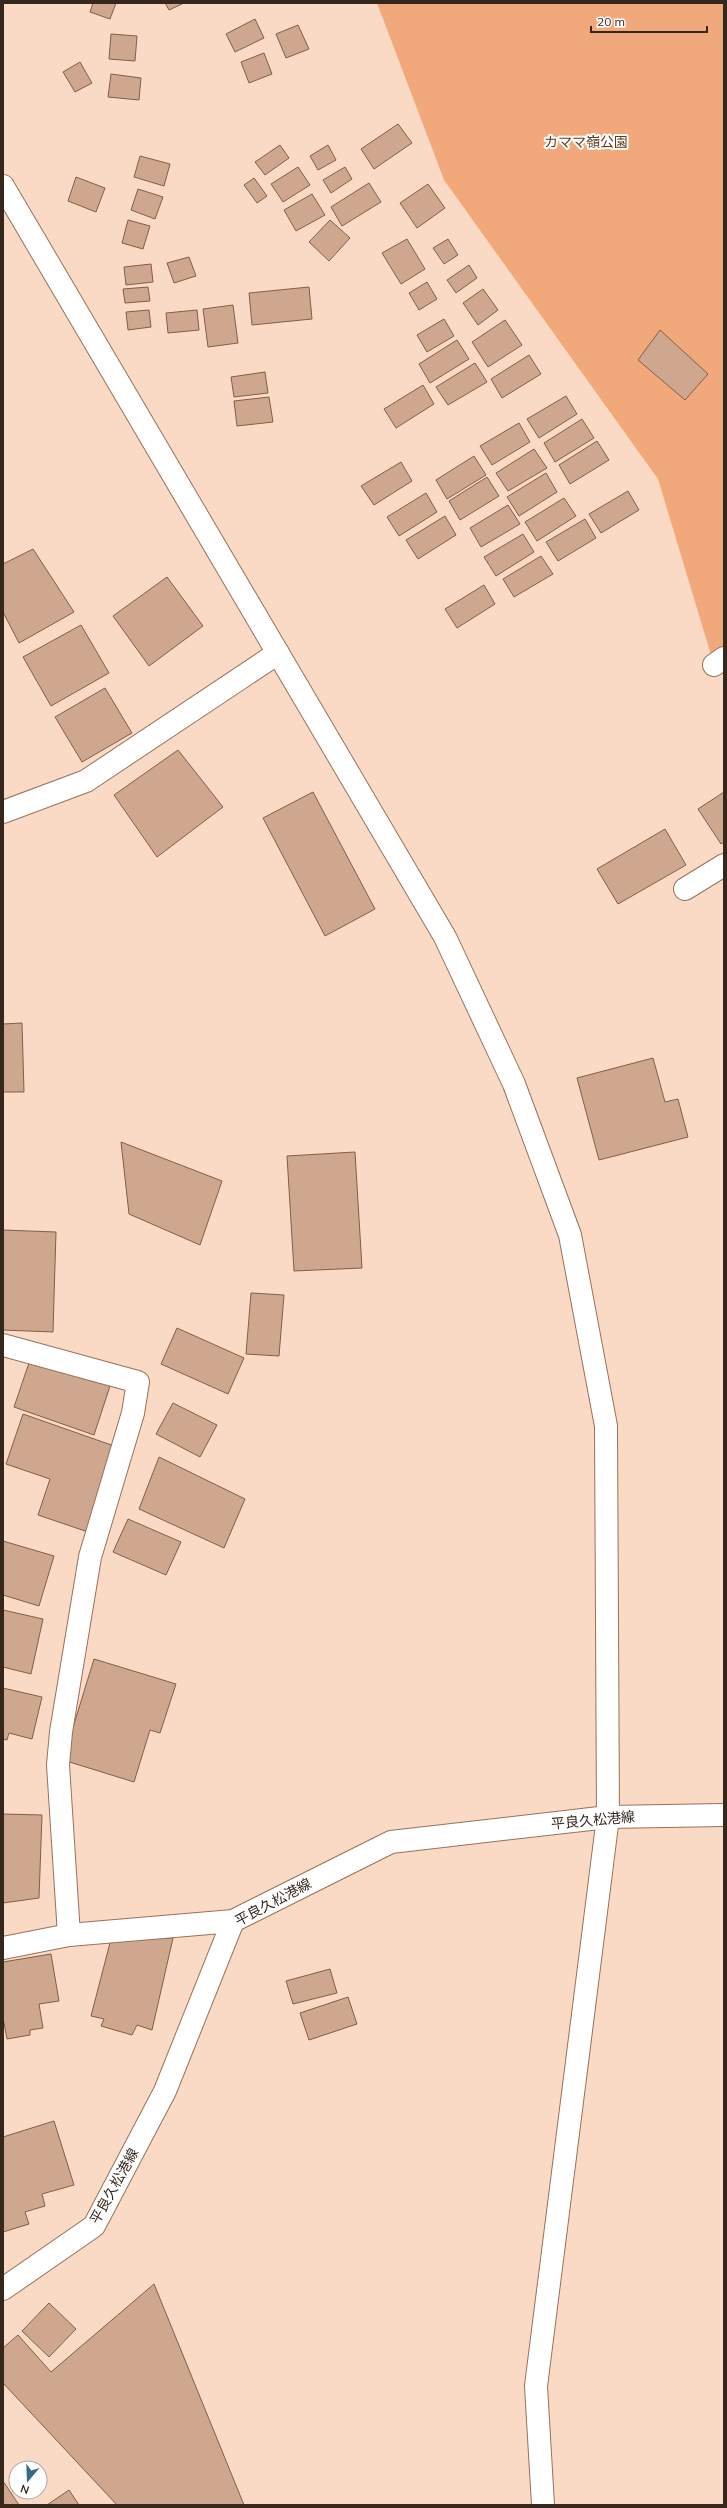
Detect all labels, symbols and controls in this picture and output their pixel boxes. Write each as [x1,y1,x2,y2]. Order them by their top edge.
scale bar [591,8,707,34]
text: 20 m [597,14,625,29]
park label: カママ嶺公園 [544,133,628,151]
street label: 平良久松港線 [550,1807,636,1833]
street label: 平良久松港線 [232,1874,314,1930]
street label: 平良久松港線 [86,2145,142,2227]
north arrow [8,2460,48,2500]
text: N [19,2481,31,2497]

